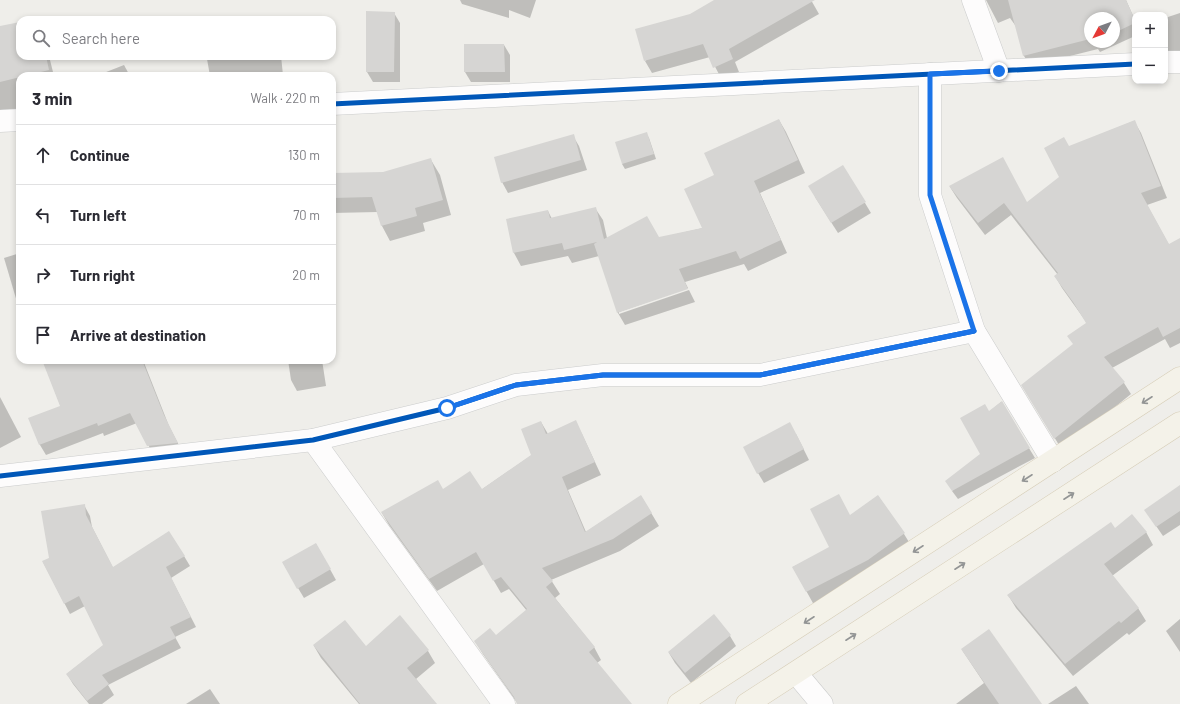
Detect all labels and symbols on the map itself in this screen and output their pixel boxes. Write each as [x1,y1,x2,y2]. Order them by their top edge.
north arrow [1084,12,1120,48]
route end [990,62,1008,80]
one-way arrow [1141,396,1153,404]
route start [438,399,456,417]
one-way arrow [1021,474,1032,482]
one-way arrow [1063,491,1075,499]
one-way arrow [912,545,923,553]
one-way arrow [954,562,966,570]
one-way arrow [803,616,814,624]
one-way arrow [845,633,856,641]

